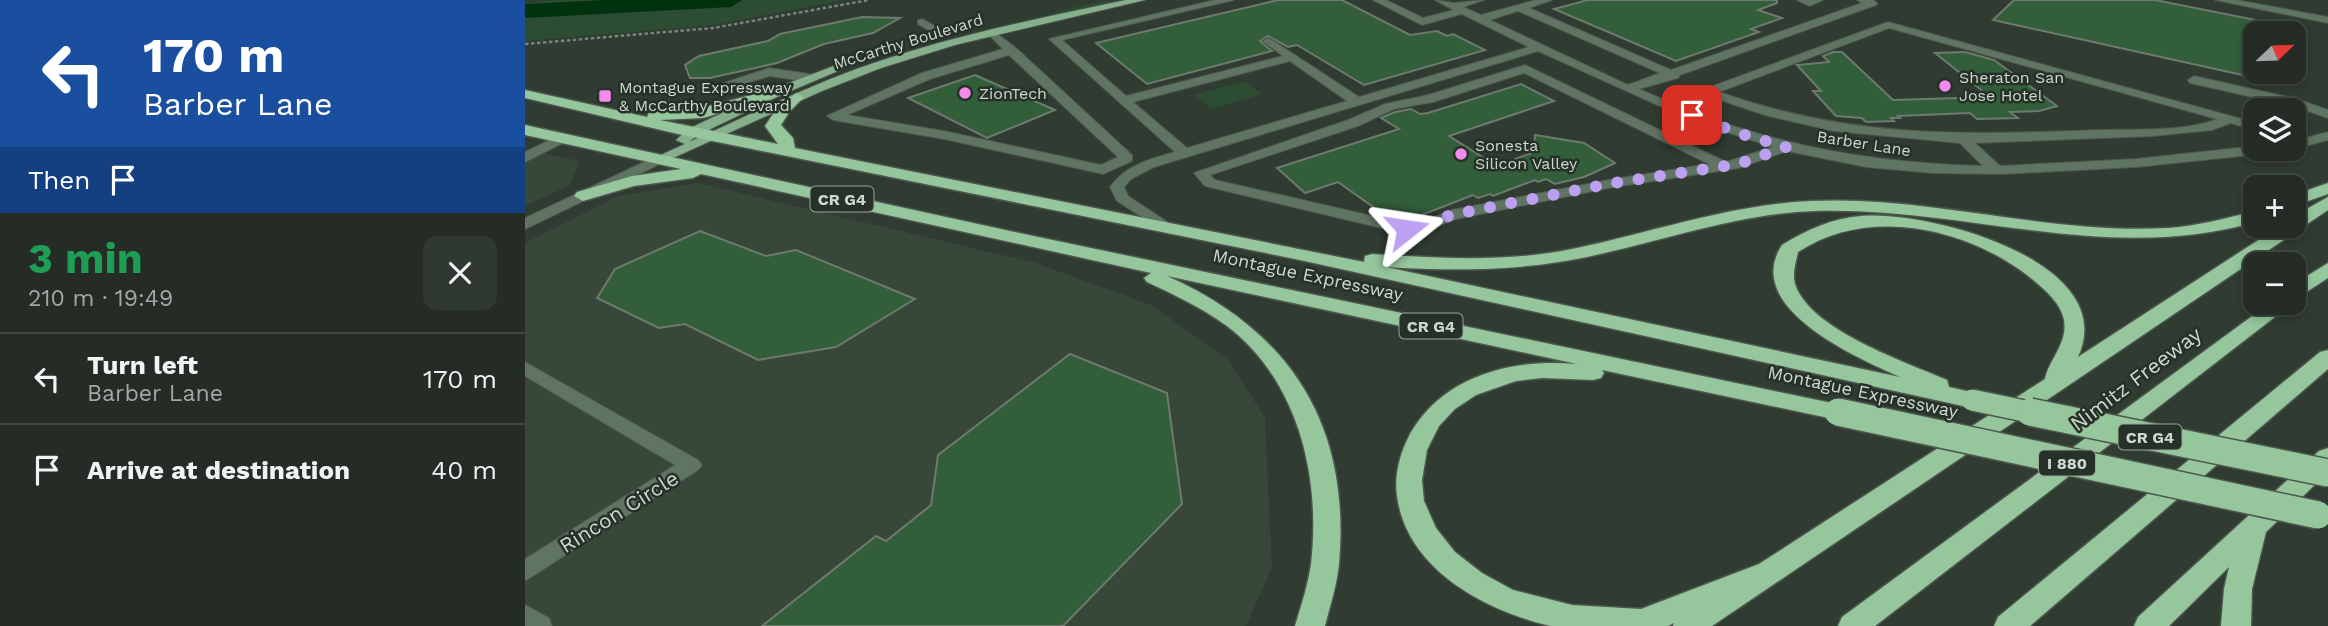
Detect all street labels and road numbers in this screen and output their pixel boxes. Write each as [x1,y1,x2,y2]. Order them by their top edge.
street label: McCarthy Boulevard [831,10,985,73]
street label: Barber Lane [1816,127,1912,160]
road number: CR G4 [811,186,873,211]
street label: Montague Expressway [1211,244,1406,305]
road number: CR G4 [1399,314,1462,338]
street label: Nimitz Freeway [2065,321,2206,436]
street label: Montague Expressway [1766,361,1961,422]
road number: CR G4 [2119,424,2181,450]
road number: I 880 [2039,450,2095,476]
street label: Rincon Circle [555,465,683,558]

